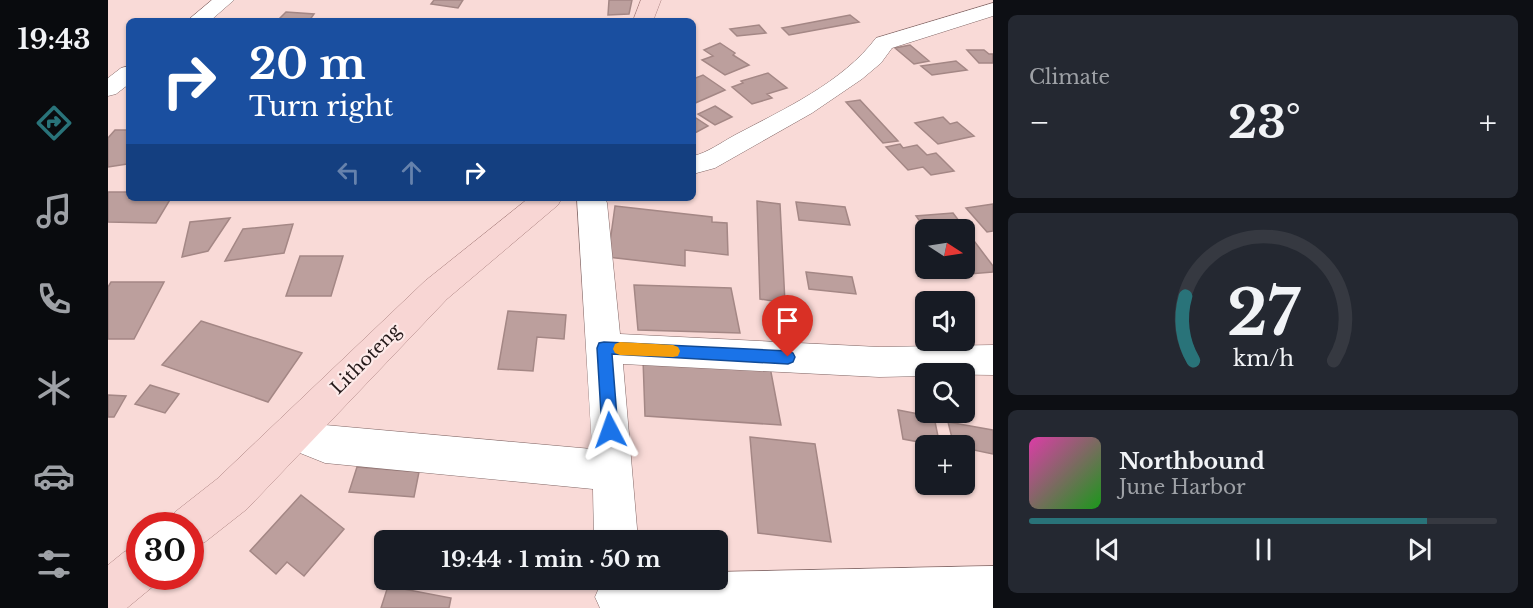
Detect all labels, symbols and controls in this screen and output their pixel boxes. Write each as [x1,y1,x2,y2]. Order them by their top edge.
text: 19:43 [18,23,90,56]
text: 20 m [249,38,366,90]
icon: right [150,42,228,120]
text: Climate [1029,65,1110,89]
text: Turn right [249,90,393,123]
text: 23° [1228,94,1301,150]
icon: directions [33,102,75,144]
text: − [1029,102,1050,143]
text: + [1479,102,1497,143]
icon: left [332,156,365,189]
icon: ahead [395,156,428,189]
icon: right [458,156,491,189]
icon: music [33,190,75,232]
north arrow [915,219,975,279]
map controls [915,219,975,495]
text: 27 [1227,274,1300,352]
icon: phone [33,278,75,320]
button: sound [915,291,975,351]
pin [762,295,813,357]
icon: arrive [771,304,804,337]
street label: Lithoteng [326,319,406,399]
text: km/h [1233,345,1294,372]
button: search [915,363,975,423]
icon: climate [33,367,75,409]
position arrow [578,398,642,462]
button: + [915,435,975,495]
text: Northbound [1119,448,1265,475]
icon: car [33,455,75,497]
text: June Harbor [1119,475,1246,499]
speed limit sign: 30 [126,512,204,590]
icon: previous [1091,533,1124,566]
icon: pause [1247,533,1280,566]
icon: next [1403,533,1436,566]
icon: filters [33,543,75,585]
text: 19:44 · 1 min · 50 m [441,546,661,573]

